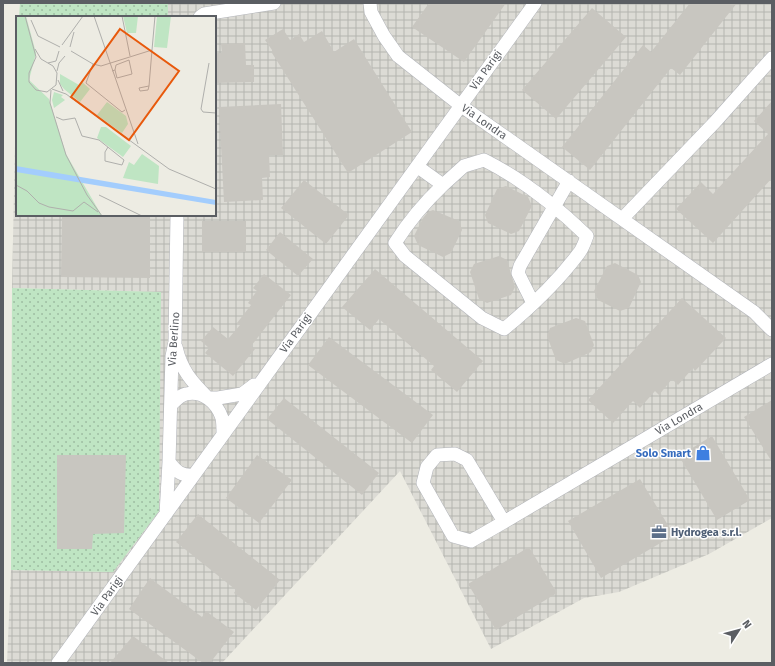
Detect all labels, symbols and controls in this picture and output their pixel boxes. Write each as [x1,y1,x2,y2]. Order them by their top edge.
inset map [16,16,216,216]
street label: Via Parigi [467,48,505,92]
street label: Via Londra [459,102,509,142]
street label: Via Berlino [166,311,182,367]
street label: Via Parigi [277,311,315,355]
street label: Via Londra [653,400,705,438]
shop icon: Solo Smart [694,444,712,462]
place label: Solo Smart [636,447,692,460]
office icon: Hydrogea s.r.l. [650,523,668,541]
place label: Hydrogea s.r.l. [671,526,742,539]
street label: Via Parigi [88,574,126,618]
north arrow [719,610,759,650]
text: N [739,618,754,631]

